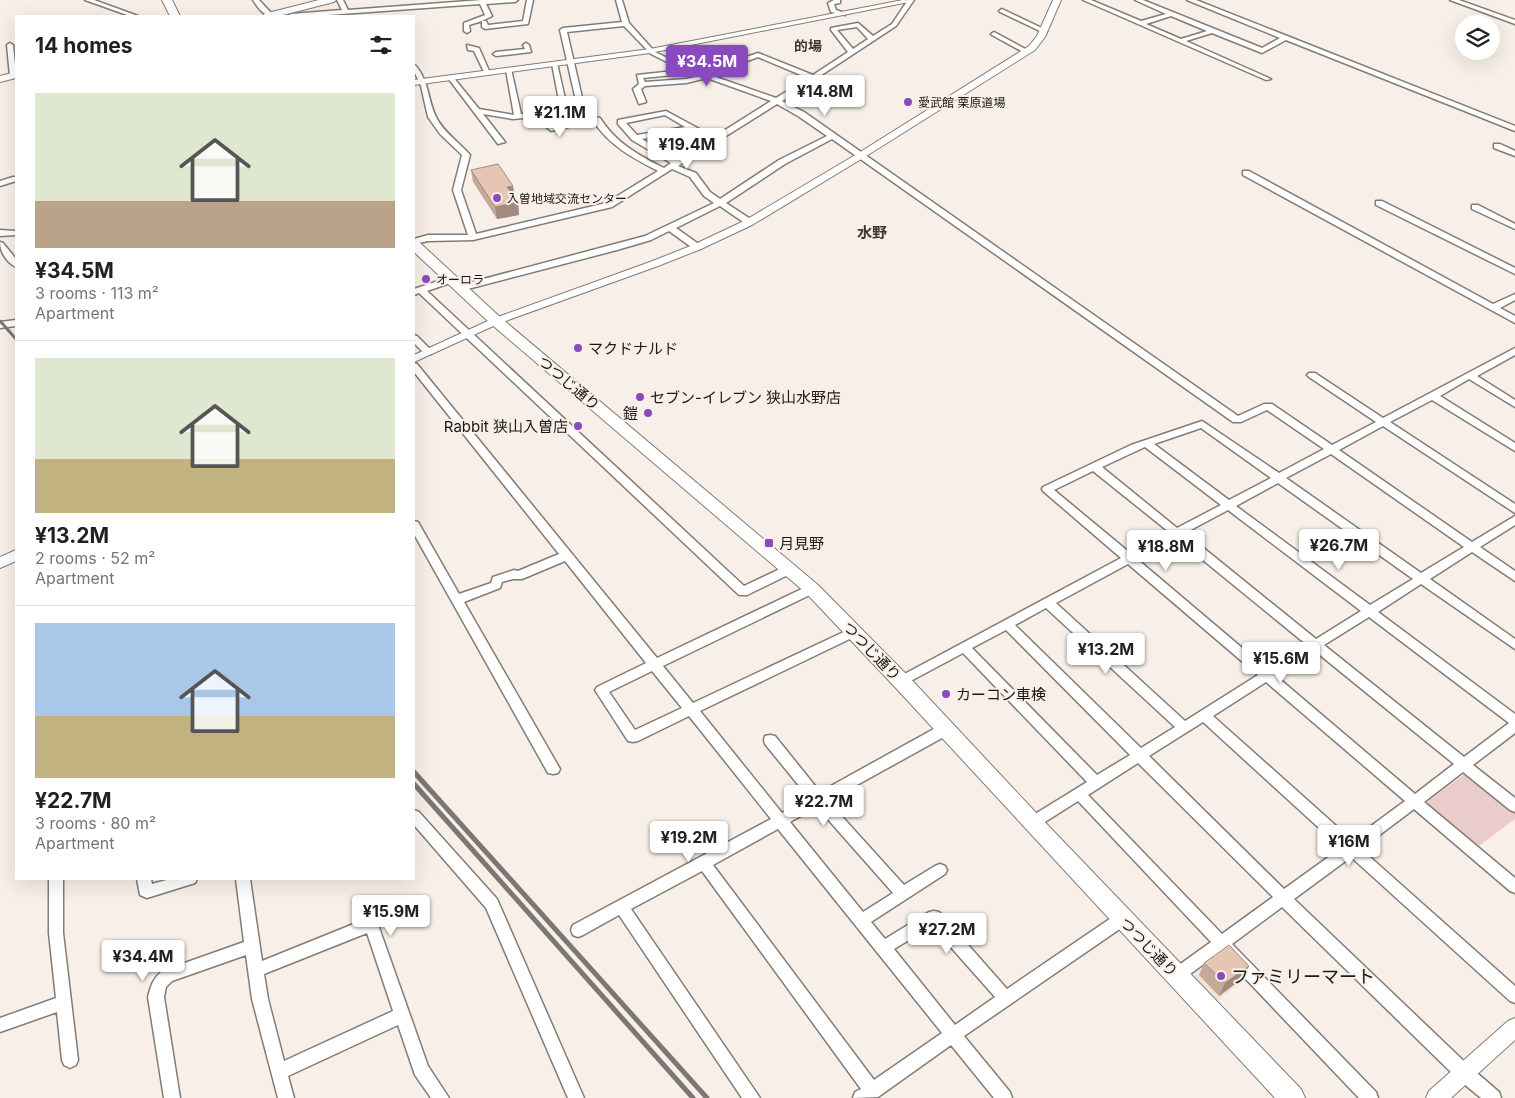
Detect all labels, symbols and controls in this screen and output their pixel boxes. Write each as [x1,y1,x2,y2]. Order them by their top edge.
map controls [1455,15,1500,60]
button: layers [1455,15,1500,60]
icon: filters [367,31,395,59]
text: 14 homes [35,33,133,58]
district label: 的場 [794,37,822,54]
pin: ¥34.5M [666,44,748,87]
text: ¥34.5M [677,51,737,71]
pin: ¥14.8M [784,74,866,117]
text: ¥14.8M [797,81,853,101]
place label: 愛武館 栗原道場 [918,95,1005,110]
pin: ¥21.1M [519,96,601,138]
marker: 愛武館 栗原道場 [902,96,914,108]
text: ¥21.1M [534,102,586,122]
icon: home [170,125,260,215]
pin: ¥19.4M [646,128,728,170]
text: ¥19.4M [658,134,716,154]
place label: 入曽地域交流センター [507,191,627,206]
marker: 入曽地域交流センター [491,192,503,204]
district label: 水野 [857,223,887,242]
text: ¥34.5M [35,258,114,283]
place label: オーロラ [436,272,484,287]
marker: オーロラ [420,273,432,285]
text: 3 rooms · 113 m² [35,283,159,303]
text: Apartment [35,303,115,323]
place label: マクドナルド [588,339,678,358]
marker: マクドナルド [572,342,584,354]
street label: つつじ通り [534,352,604,414]
place label: セブン-イレブン 狭山水野店 [650,388,841,407]
icon: home [170,391,260,481]
marker: セブン-イレブン 狭山水野店 [634,391,646,403]
place label: 鎧 [623,404,638,423]
marker: 鎧 [642,407,654,419]
place label: Rabbit 狭山入曽店 [444,417,568,436]
marker: Rabbit 狭山入曽店 [572,420,584,432]
text: ¥13.2M [35,523,109,548]
pin: ¥26.7M [1298,528,1380,571]
pin: ¥18.8M [1125,530,1207,572]
place label: 月見野 [779,534,824,553]
text: ¥26.7M [1310,535,1368,555]
text: ¥18.8M [1138,536,1194,556]
marker: 月見野 [763,537,775,549]
text: 2 rooms · 52 m² [35,548,155,568]
text: Apartment [35,568,115,588]
street label: つつじ通り [839,617,905,685]
pin: ¥13.2M [1065,632,1147,675]
text: ¥13.2M [1078,639,1134,659]
pin: ¥15.6M [1240,642,1322,684]
text: ¥15.6M [1253,648,1309,668]
icon: home [170,656,260,746]
place label: カーコン車検 [956,685,1046,704]
marker: カーコン車検 [940,688,952,700]
pin: ¥22.7M [783,784,865,827]
text: ¥22.7M [35,788,112,813]
text: ¥22.7M [795,791,853,811]
text: 3 rooms · 80 m² [35,813,156,833]
pin: ¥19.2M [648,820,730,863]
pin: ¥16M [1319,824,1379,867]
text: ¥19.2M [661,827,717,847]
text: ¥16M [1328,831,1370,851]
text: Apartment [35,833,115,853]
pin: ¥15.9M [350,894,432,937]
text: ¥15.9M [363,901,419,921]
pin: ¥27.2M [906,912,988,955]
street label: つつじ通り [1116,913,1182,981]
text: ¥27.2M [919,919,975,939]
pin: ¥34.4M [102,940,184,982]
text: ¥34.4M [113,946,173,966]
place label: ファミリーマート [1231,966,1375,987]
marker: ファミリーマート [1215,970,1227,982]

